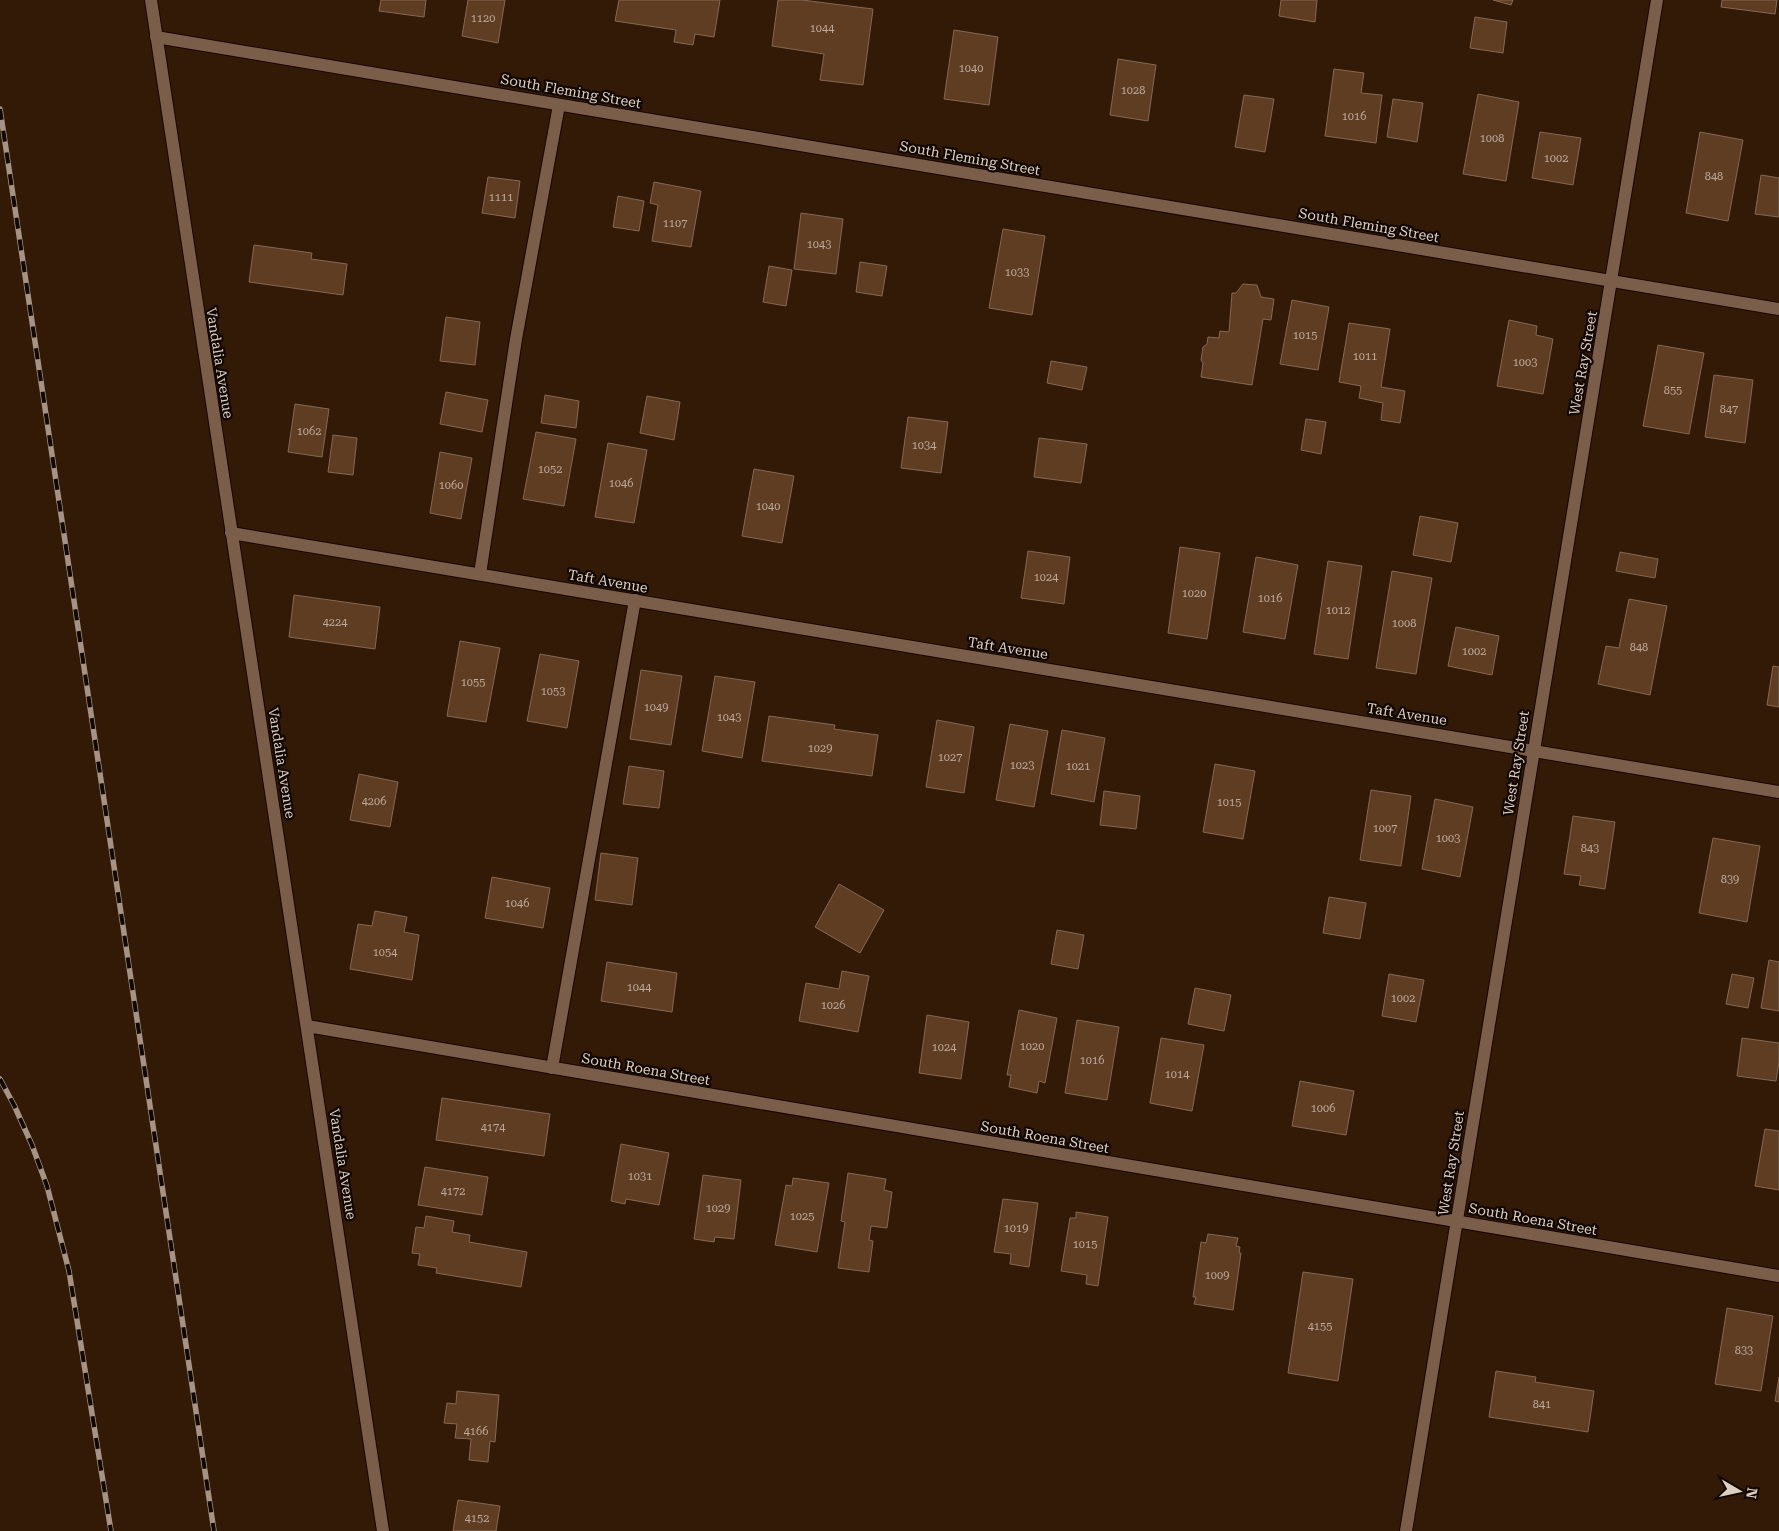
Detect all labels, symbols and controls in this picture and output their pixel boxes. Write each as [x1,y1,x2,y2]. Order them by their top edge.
house number: 1120 [471,12,495,25]
house number: 1044 [810,22,835,35]
house number: 1040 [959,62,983,75]
street label: South Fleming Street [499,71,643,111]
house number: 1028 [1121,84,1145,97]
house number: 1016 [1342,110,1366,123]
house number: 1008 [1480,132,1504,145]
street label: South Fleming Street [898,138,1042,178]
house number: 1002 [1544,152,1568,165]
house number: 848 [1705,170,1723,183]
house number: 1111 [489,191,513,204]
street label: South Fleming Street [1297,205,1441,245]
house number: 1107 [663,217,687,230]
house number: 1043 [807,238,831,251]
house number: 1033 [1005,266,1029,279]
street label: Vandalia Avenue [203,306,237,420]
street label: West Ray Street [1566,310,1600,416]
house number: 1015 [1293,329,1317,342]
house number: 1011 [1353,350,1377,363]
house number: 1003 [1513,356,1537,369]
house number: 855 [1664,384,1682,397]
house number: 847 [1720,403,1738,416]
house number: 1062 [297,425,321,438]
house number: 1034 [912,439,937,452]
house number: 1052 [538,463,562,476]
house number: 1046 [609,477,633,490]
house number: 1060 [439,479,463,492]
house number: 1040 [756,500,780,513]
street label: Taft Avenue [567,566,649,596]
house number: 1024 [1034,571,1059,584]
house number: 1020 [1182,587,1206,600]
house number: 1016 [1258,592,1282,605]
house number: 1012 [1326,604,1350,617]
house number: 4224 [323,616,348,629]
house number: 1008 [1392,617,1416,630]
street label: Taft Avenue [967,634,1049,662]
house number: 848 [1630,641,1648,654]
house number: 1002 [1462,645,1486,658]
house number: 1055 [461,676,485,689]
house number: 1053 [541,685,565,698]
street label: Taft Avenue [1366,700,1448,728]
house number: 1049 [644,701,668,714]
street label: Vandalia Avenue [265,706,299,820]
street label: West Ray Street [1500,710,1532,816]
house number: 1043 [717,711,741,724]
house number: 1029 [808,742,832,755]
house number: 1027 [938,751,962,764]
house number: 1023 [1010,759,1034,772]
house number: 1021 [1066,760,1090,773]
house number: 4206 [362,795,386,808]
house number: 1015 [1217,796,1241,809]
house number: 1007 [1373,822,1397,835]
house number: 1003 [1436,832,1460,845]
house number: 843 [1581,842,1599,855]
house number: 839 [1721,873,1739,886]
house number: 1046 [505,897,529,910]
house number: 1054 [373,946,398,959]
house number: 1044 [627,981,652,994]
house number: 1002 [1391,992,1415,1005]
house number: 1026 [821,999,845,1012]
house number: 1020 [1020,1040,1044,1053]
house number: 1024 [932,1041,957,1054]
street label: South Roena Street [581,1050,711,1088]
house number: 1016 [1080,1054,1104,1067]
house number: 1014 [1165,1068,1190,1081]
house number: 1006 [1311,1102,1335,1115]
street label: Vandalia Avenue [326,1107,360,1221]
street label: West Ray Street [1435,1110,1467,1216]
street label: South Roena Street [980,1118,1110,1156]
house number: 4174 [481,1121,506,1134]
house number: 1031 [628,1170,652,1183]
house number: 4172 [441,1185,465,1198]
street label: South Roena Street [1468,1200,1598,1238]
house number: 1029 [706,1202,730,1215]
house number: 1025 [790,1210,814,1223]
house number: 1019 [1004,1222,1028,1235]
house number: 1015 [1073,1238,1097,1251]
house number: 1009 [1205,1269,1229,1282]
house number: 4155 [1308,1320,1332,1333]
house number: 833 [1735,1344,1753,1357]
house number: 841 [1533,1398,1551,1411]
house number: 4166 [464,1425,488,1438]
north arrow [1714,1466,1764,1516]
text: N [1743,1486,1761,1500]
house number: 4152 [465,1512,489,1525]

